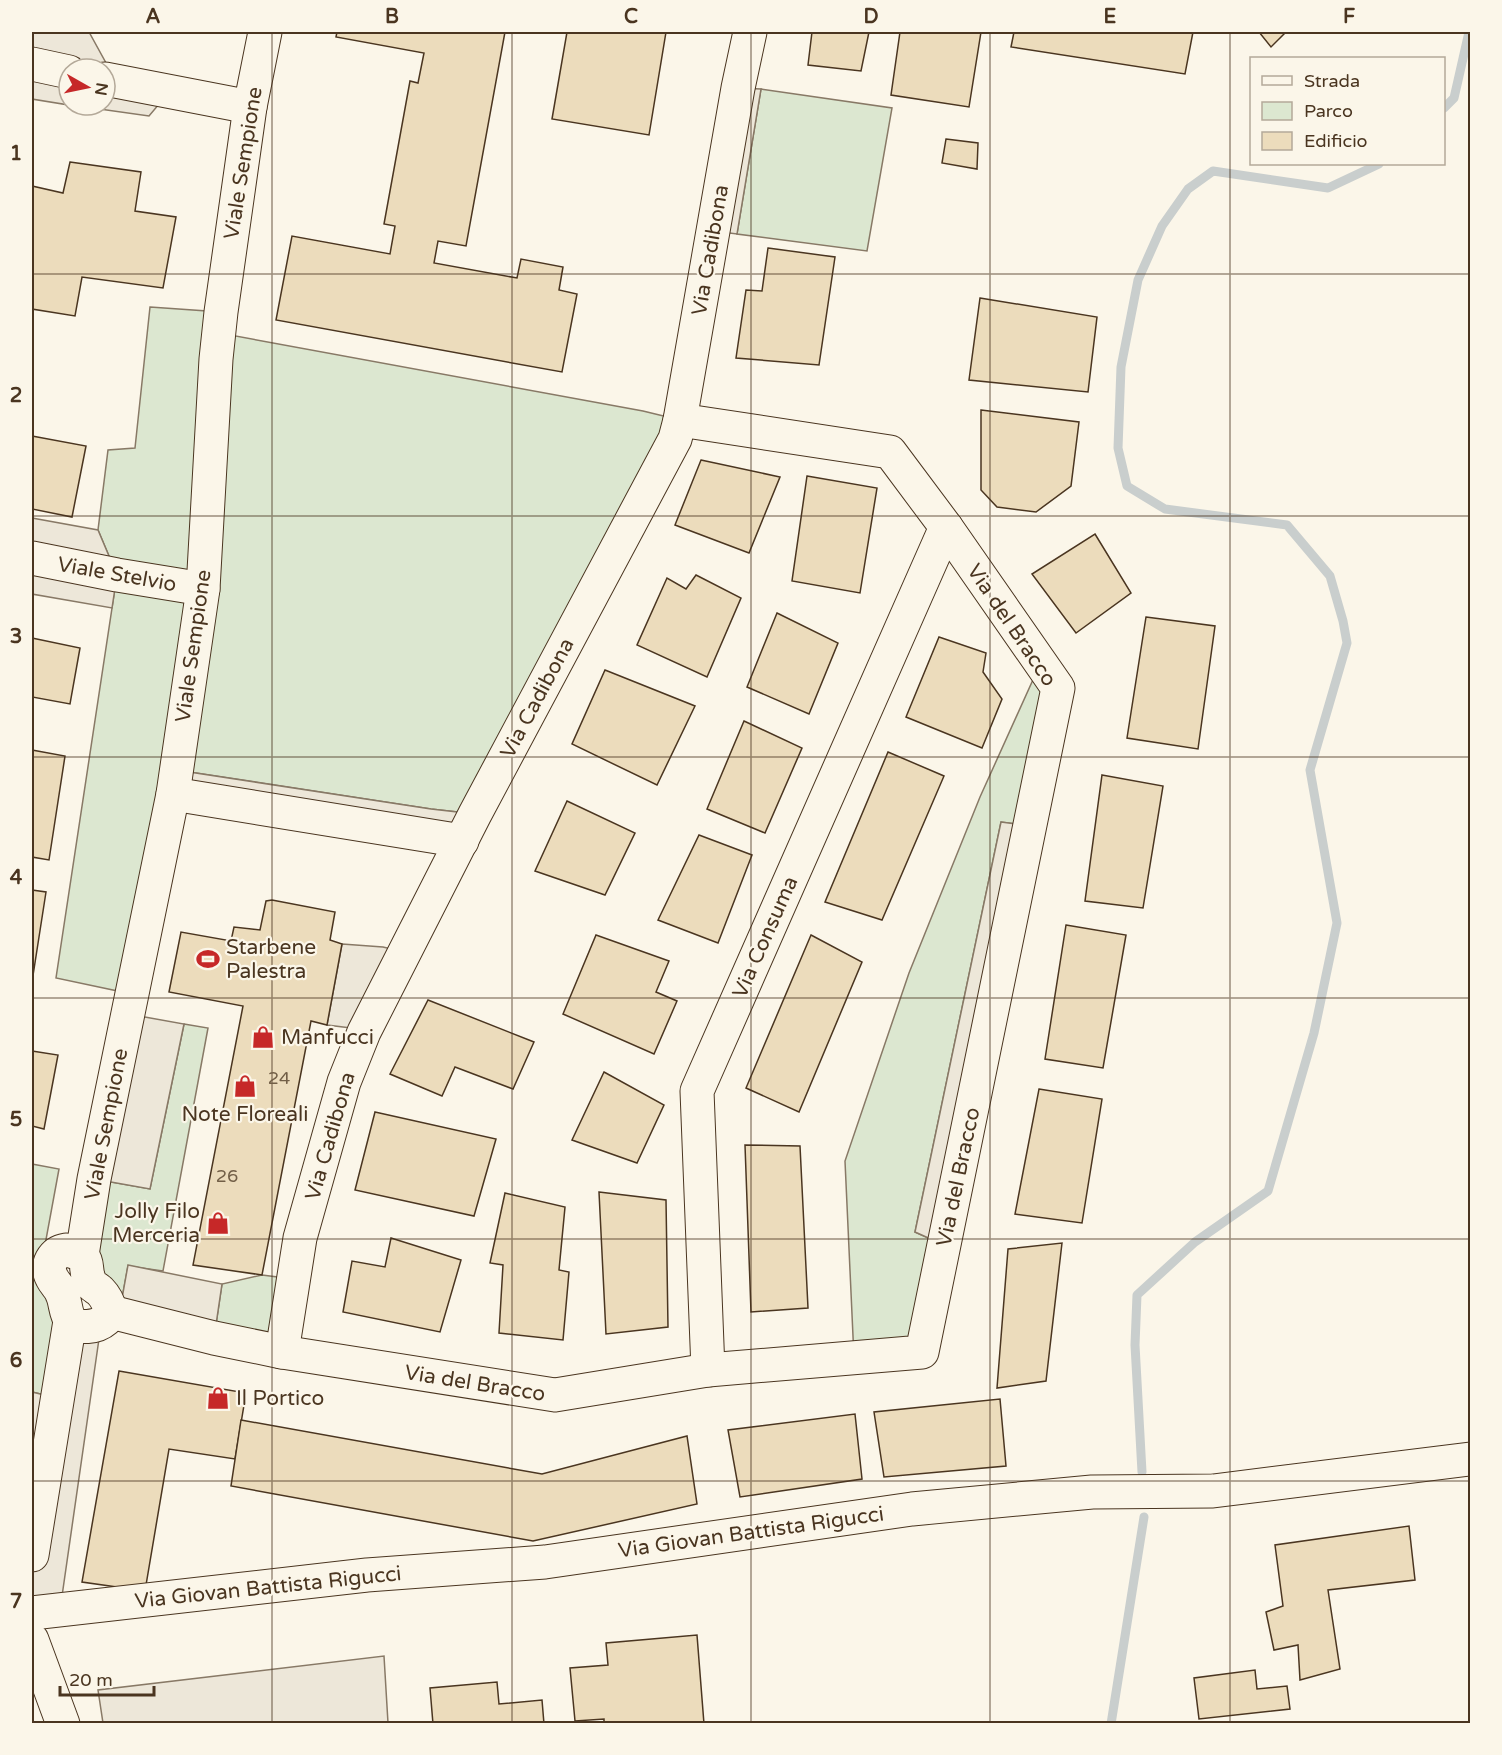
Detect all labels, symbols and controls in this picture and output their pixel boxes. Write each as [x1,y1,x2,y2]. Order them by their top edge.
text: A [146,5,161,29]
text: B [385,5,399,29]
text: C [624,5,638,29]
text: D [863,5,879,29]
text: E [1104,5,1117,29]
text: F [1343,5,1355,29]
north arrow [57,57,117,117]
legend [1250,57,1445,165]
text: Strada [1304,70,1360,92]
text: N [90,81,112,97]
street label: Viale Sempione [219,85,268,241]
text: Parco [1304,100,1353,122]
text: Edificio [1304,130,1368,152]
text: 1 [10,142,22,166]
street label: Via Cadibona [687,183,734,317]
text: 2 [10,384,22,408]
street label: Viale Stelvio [55,552,178,597]
street label: Via del Bracco [962,559,1062,691]
street label: Viale Sempione [170,568,217,724]
text: 3 [10,625,22,649]
street label: Via Cadibona [495,634,580,763]
text: 4 [10,866,23,890]
street label: Via Consuma [727,872,803,1002]
place label: Starbene Palestra [226,935,316,984]
sports icon: Starbene Palestra [195,946,221,972]
shop icon: Manfucci [250,1024,276,1050]
place label: Manfucci [281,1025,374,1050]
street label: Viale Sempione [80,1046,133,1202]
house number: 24 [268,1067,290,1089]
street label: Via Cadibona [300,1069,361,1203]
shop icon: Note Floreali [232,1073,258,1099]
place label: Note Floreali [182,1102,308,1127]
street label: Via del Bracco [932,1105,985,1249]
text: 5 [10,1108,22,1132]
house number: 26 [216,1165,238,1187]
place label: Jolly Filo Merceria [112,1199,200,1248]
shop icon: Jolly Filo Merceria [205,1210,231,1236]
text: 6 [10,1349,22,1373]
street label: Via del Bracco [403,1360,547,1407]
shop icon: Il Portico [205,1385,231,1411]
place label: Il Portico [236,1386,324,1411]
street label: Via Giovan Battista Rigucci [617,1501,886,1564]
street label: Via Giovan Battista Rigucci [133,1561,403,1614]
text: 7 [10,1590,22,1614]
scale bar [60,1659,154,1697]
text: 20 m [69,1669,113,1691]

